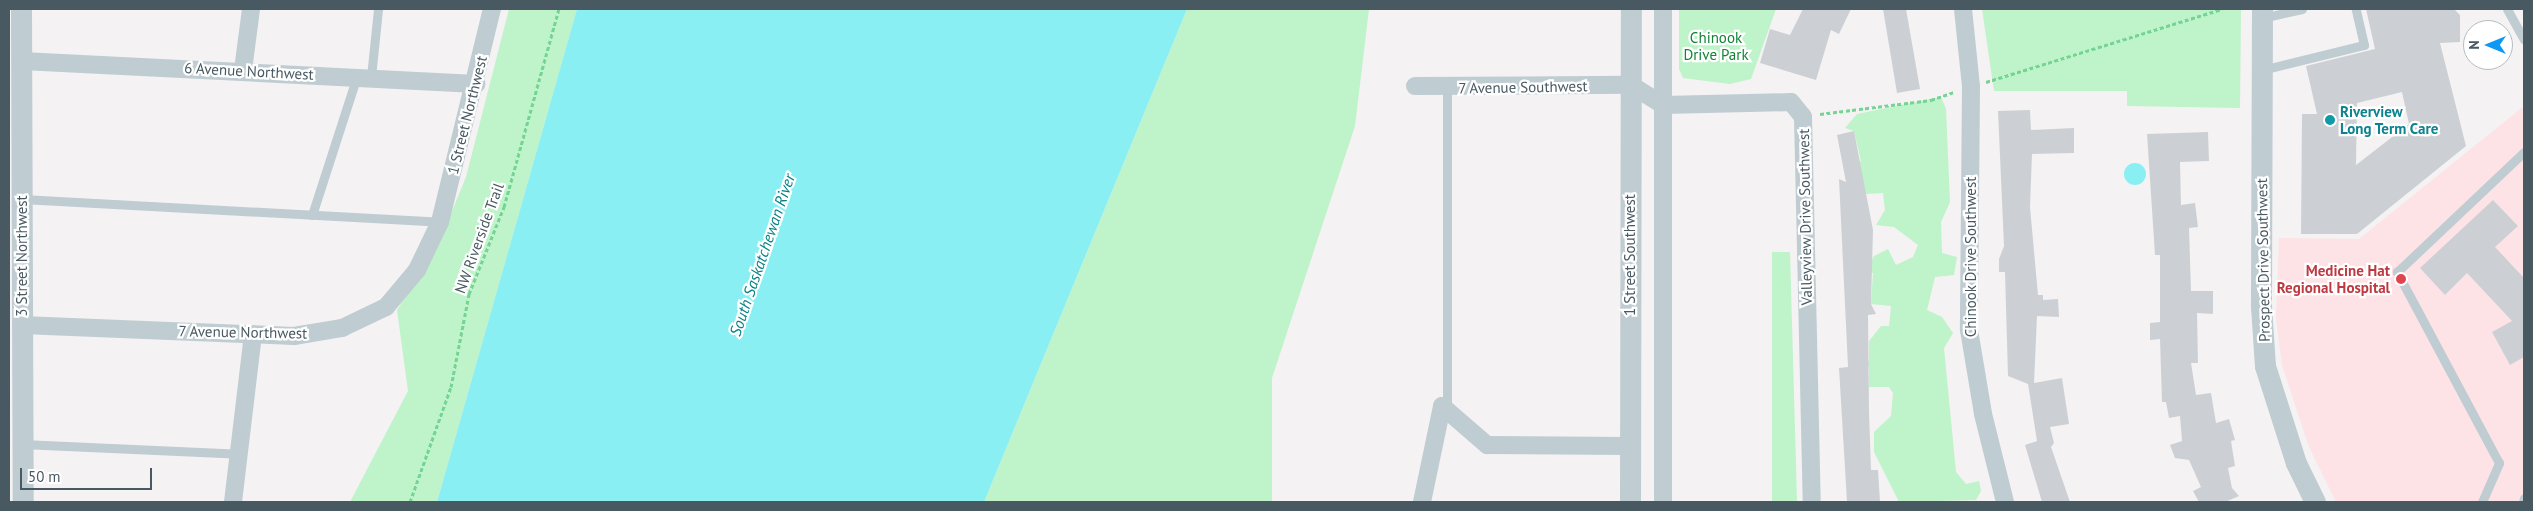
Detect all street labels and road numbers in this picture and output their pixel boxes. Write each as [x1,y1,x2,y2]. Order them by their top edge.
street label: 1 Street Northwest [444,54,490,176]
street label: 6 Avenue Northwest [184,59,314,83]
street label: 7 Avenue Southwest [1458,77,1588,97]
street label: Valleyview Drive Southwest [1794,128,1816,306]
street label: Chinook Drive Southwest [1962,176,1980,338]
street label: Prospect Drive Southwest [2253,178,2273,342]
street label: NW Riverside Trail [451,180,507,296]
street label: 1 Street Southwest [1621,194,1639,316]
street label: 3 Street Northwest [13,195,31,317]
street label: 7 Avenue Northwest [178,322,308,342]

